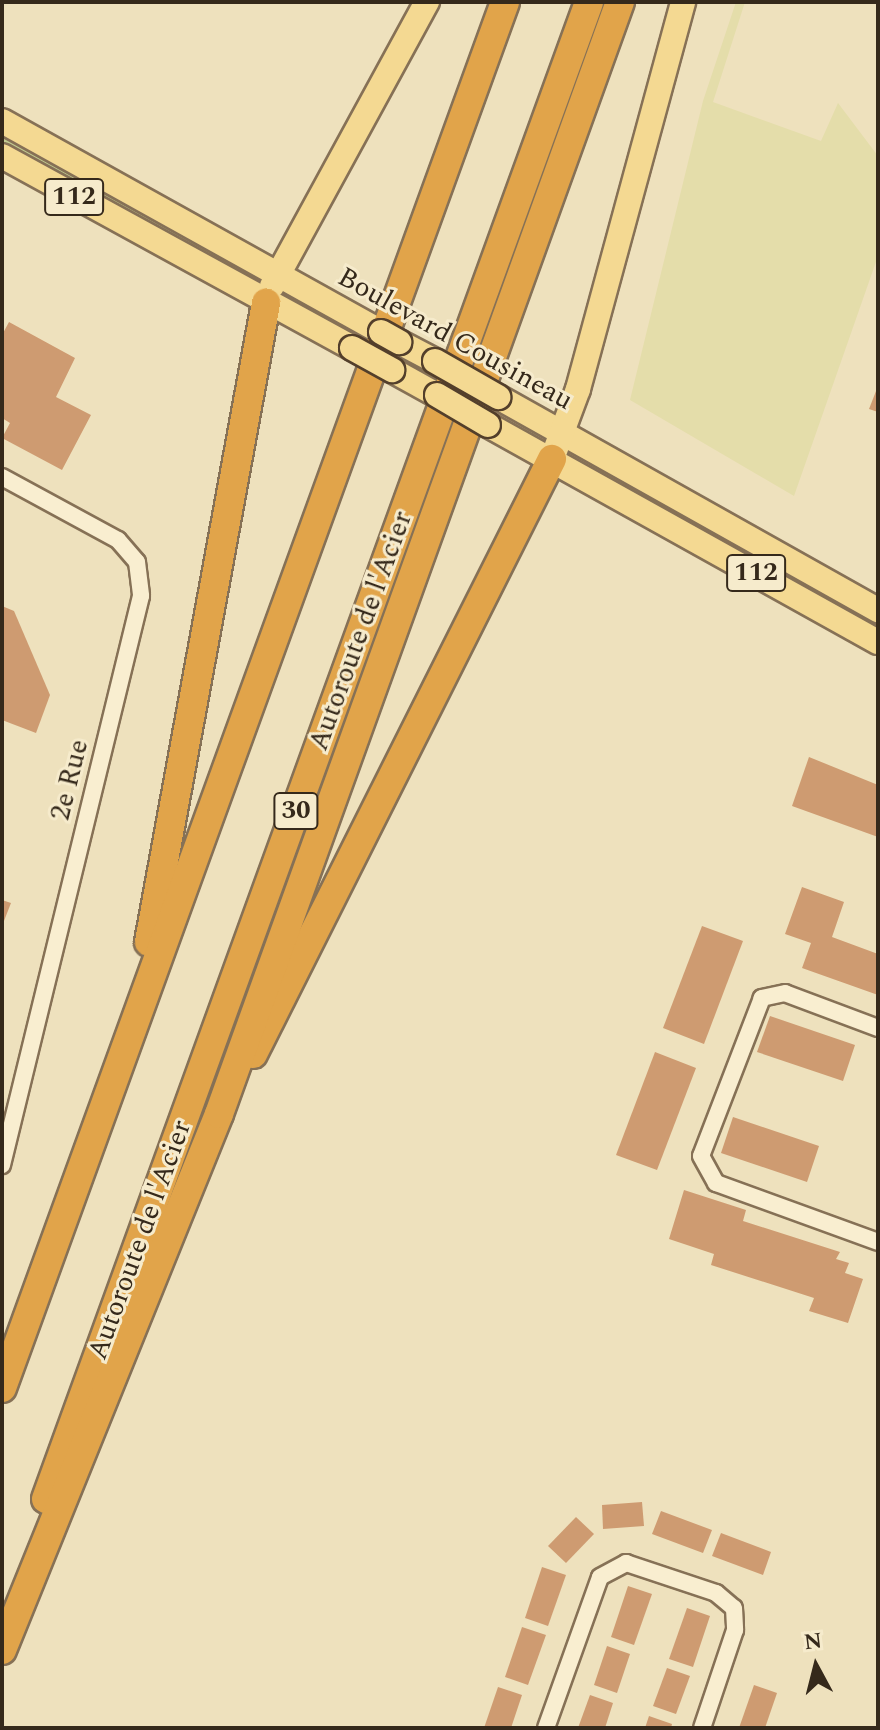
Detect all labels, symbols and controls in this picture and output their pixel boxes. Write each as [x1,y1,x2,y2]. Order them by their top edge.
road number: 112 [44,175,104,219]
street label: Boulevard Cousineau [332,260,578,418]
street label: Autoroute de l'Acier [302,507,420,755]
road number: 112 [726,551,786,595]
street label: 2e Rue [44,736,96,824]
road number: 30 [272,789,320,833]
street label: Autoroute de l'Acier [81,1116,199,1364]
text: N [802,1624,824,1659]
north arrow [776,1626,856,1706]

